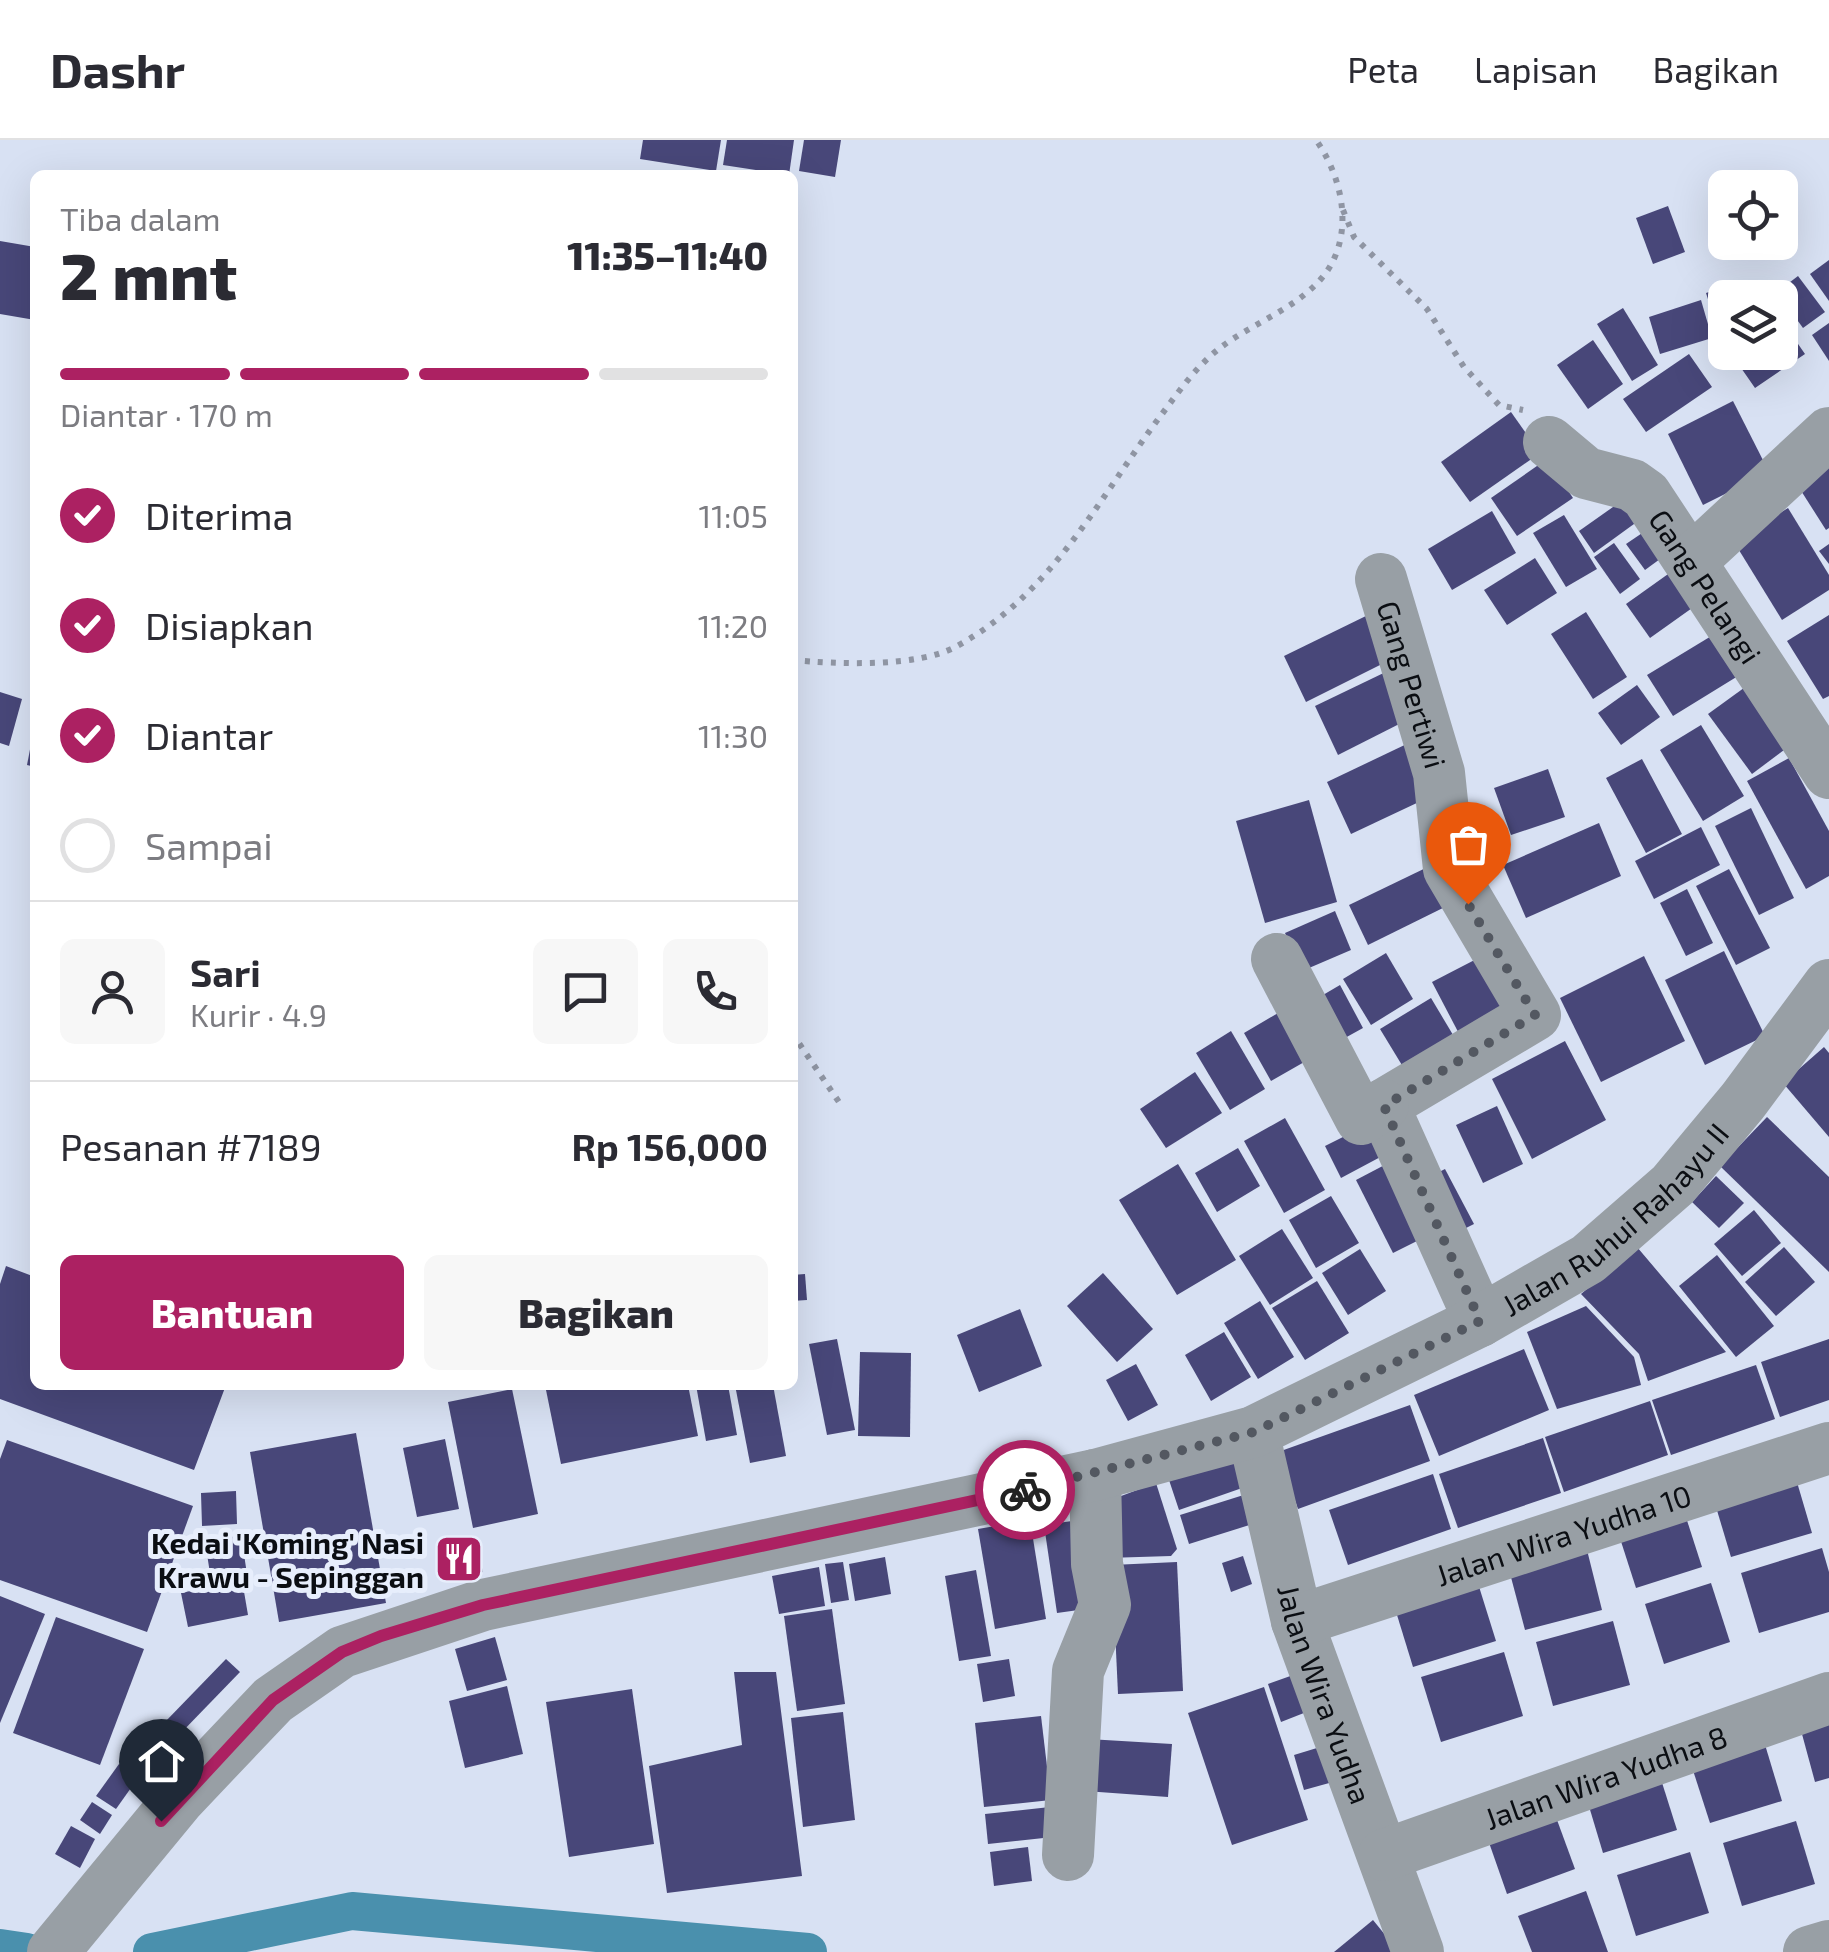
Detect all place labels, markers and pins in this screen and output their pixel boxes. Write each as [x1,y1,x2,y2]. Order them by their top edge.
pin [1426,802,1511,905]
place label: Kedai 'Koming' Nasi Krawu - Sepinggan [151,1524,424,1594]
restaurant icon: Kedai 'Koming' Nasi Krawu - Sepinggan [433,1533,485,1585]
pin [119,1719,204,1822]

